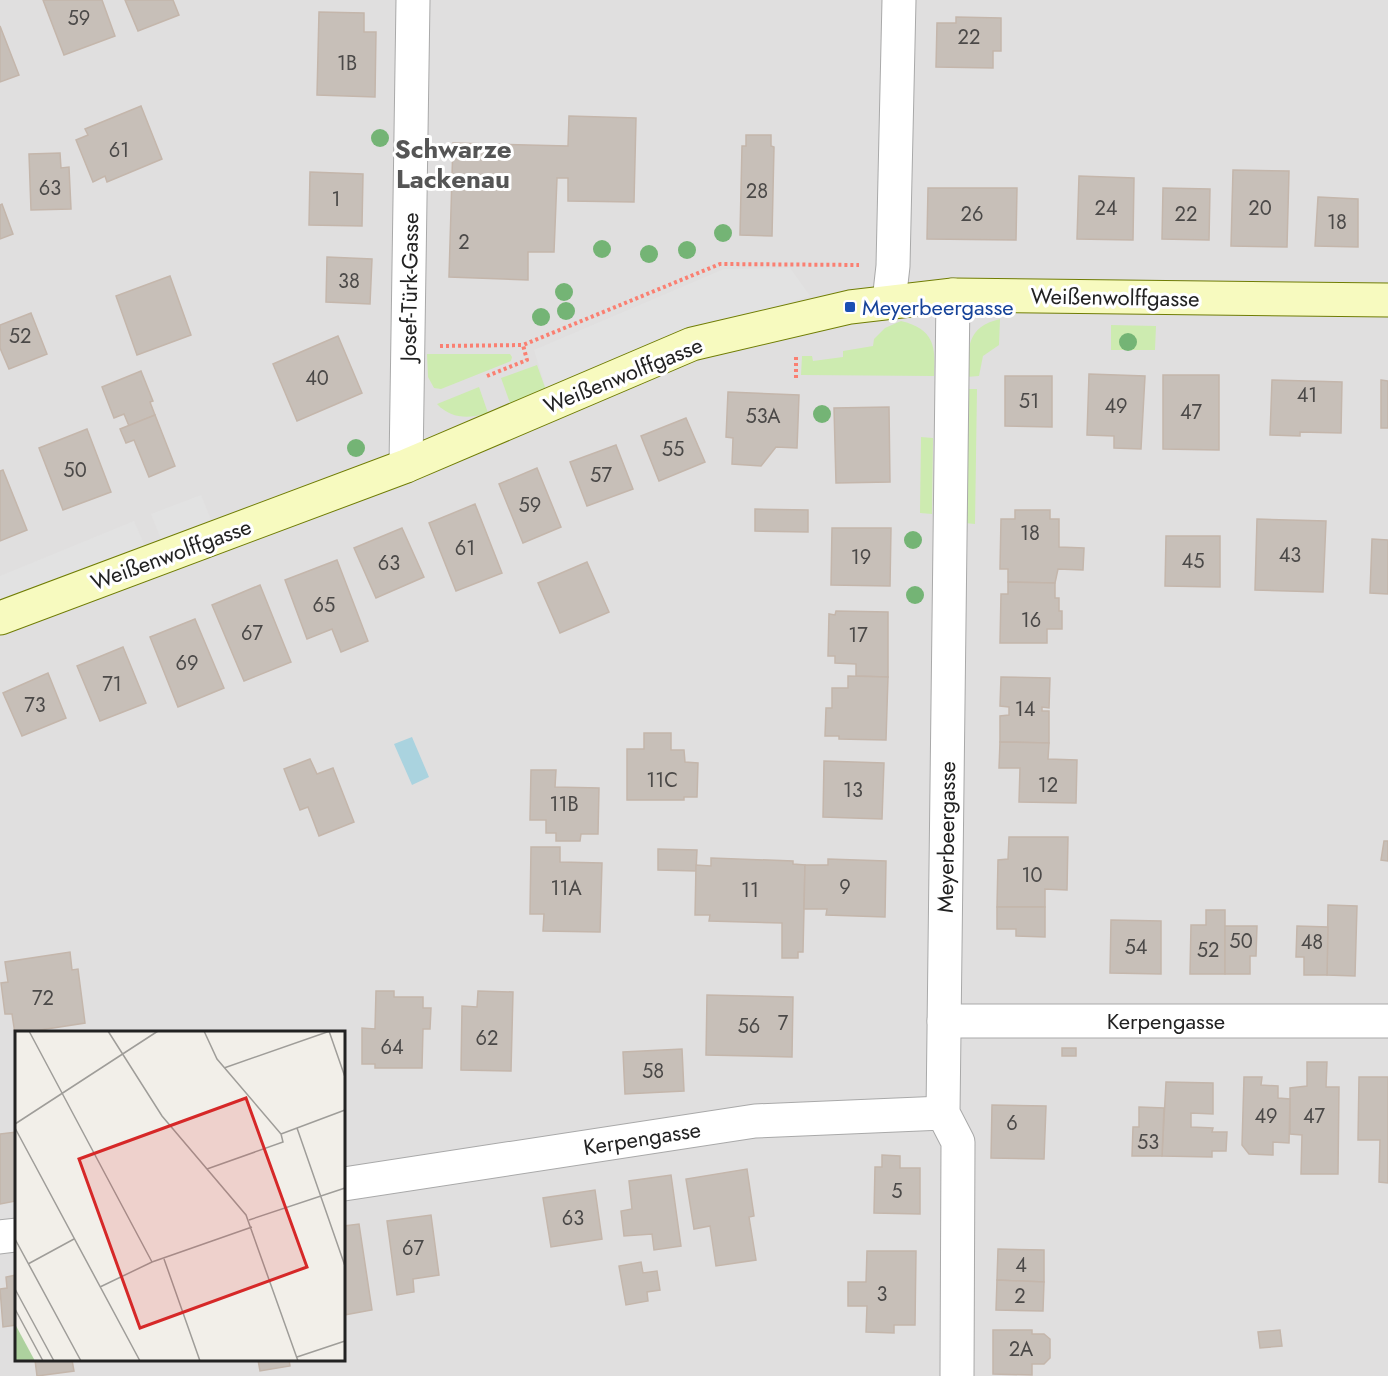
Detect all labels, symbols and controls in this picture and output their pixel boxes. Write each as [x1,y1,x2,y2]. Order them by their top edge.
house number: 59 [68,4,90,33]
house number: 22 [958,23,980,52]
house number: 1B [337,49,357,78]
district label: Schwarze Lackenau [394,130,512,198]
house number: 61 [109,136,129,165]
house number: 63 [39,174,61,203]
house number: 28 [746,177,768,206]
house number: 1 [332,185,341,214]
house number: 24 [1094,194,1118,223]
house number: 20 [1248,194,1272,223]
house number: 26 [961,200,983,229]
house number: 22 [1175,200,1197,229]
house number: 18 [1327,208,1347,237]
street label: Josef-Türk-Gasse [392,212,426,365]
house number: 2 [458,228,470,257]
house number: 38 [338,267,360,296]
street label: Weißenwolffgasse [1030,280,1200,314]
place label: Meyerbeergasse [862,291,1014,323]
marker: Meyerbeergasse [843,300,857,314]
house number: 52 [9,322,31,351]
street label: Weißenwolffgasse [539,329,707,421]
house number: 40 [305,364,329,393]
house number: 41 [1297,381,1317,410]
house number: 51 [1019,387,1039,416]
house number: 49 [1104,392,1128,421]
house number: 47 [1180,398,1203,427]
house number: 53A [745,402,781,431]
house number: 55 [662,435,684,464]
house number: 50 [63,456,87,485]
house number: 57 [590,461,612,490]
house number: 59 [519,491,541,520]
street label: Weißenwolffgasse [86,510,256,598]
house number: 18 [1020,519,1040,548]
house number: 61 [455,534,475,563]
house number: 43 [1279,541,1301,570]
house number: 19 [851,543,871,572]
house number: 45 [1182,547,1204,576]
house number: 63 [378,549,400,578]
house number: 65 [313,591,335,620]
house number: 16 [1021,606,1041,635]
house number: 67 [241,619,264,648]
house number: 17 [848,621,868,650]
house number: 69 [175,649,199,678]
house number: 71 [102,670,122,699]
house number: 73 [24,691,46,720]
house number: 14 [1015,695,1036,724]
street label: Meyerbeergasse [929,761,963,913]
house number: 11C [646,766,678,795]
house number: 12 [1038,771,1058,800]
house number: 13 [843,776,863,805]
house number: 11B [549,790,579,819]
house number: 10 [1022,861,1043,890]
house number: 9 [839,873,851,902]
house number: 11A [550,874,582,903]
house number: 11 [741,876,759,905]
house number: 50 [1229,927,1253,956]
house number: 48 [1301,928,1323,957]
house number: 54 [1125,933,1148,962]
house number: 52 [1197,936,1219,965]
house number: 72 [32,984,54,1013]
street label: Kerpengasse [1107,1005,1225,1037]
house number: 7 [778,1009,789,1038]
house number: 56 [738,1012,760,1041]
house number: 62 [476,1024,498,1053]
inset map [15,1031,345,1361]
house number: 64 [380,1033,404,1062]
house number: 58 [642,1057,664,1086]
house number: 49 [1254,1102,1278,1131]
house number: 47 [1303,1102,1326,1131]
house number: 6 [1006,1109,1018,1138]
street label: Kerpengasse [581,1113,703,1163]
house number: 53 [1137,1128,1159,1157]
house number: 5 [891,1177,903,1206]
house number: 63 [562,1204,584,1233]
house number: 67 [402,1234,425,1263]
house number: 4 [1015,1251,1027,1280]
house number: 3 [877,1280,888,1309]
house number: 2 [1014,1282,1026,1311]
house number: 2A [1009,1335,1034,1364]

